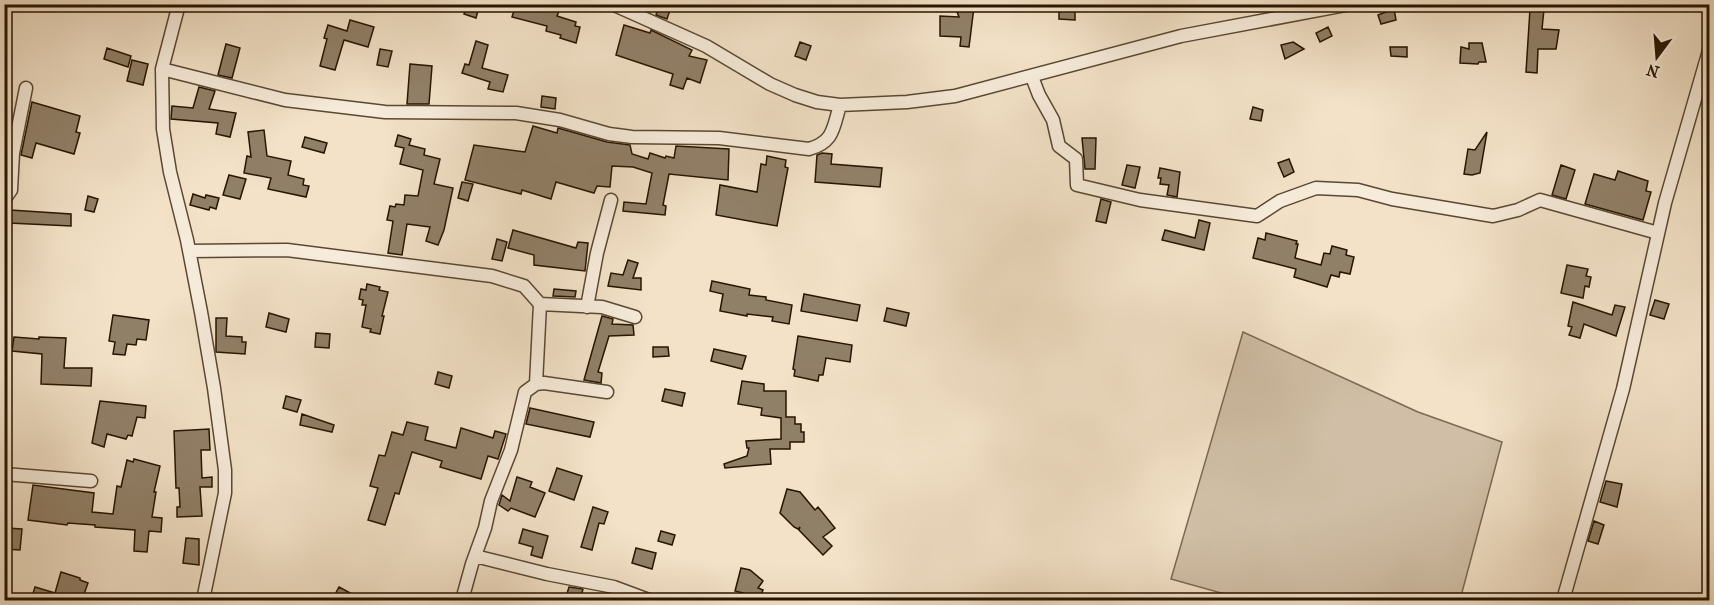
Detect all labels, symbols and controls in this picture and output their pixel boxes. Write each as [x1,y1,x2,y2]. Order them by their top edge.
north arrow [1627,27,1687,87]
text: N [1644,60,1661,82]

